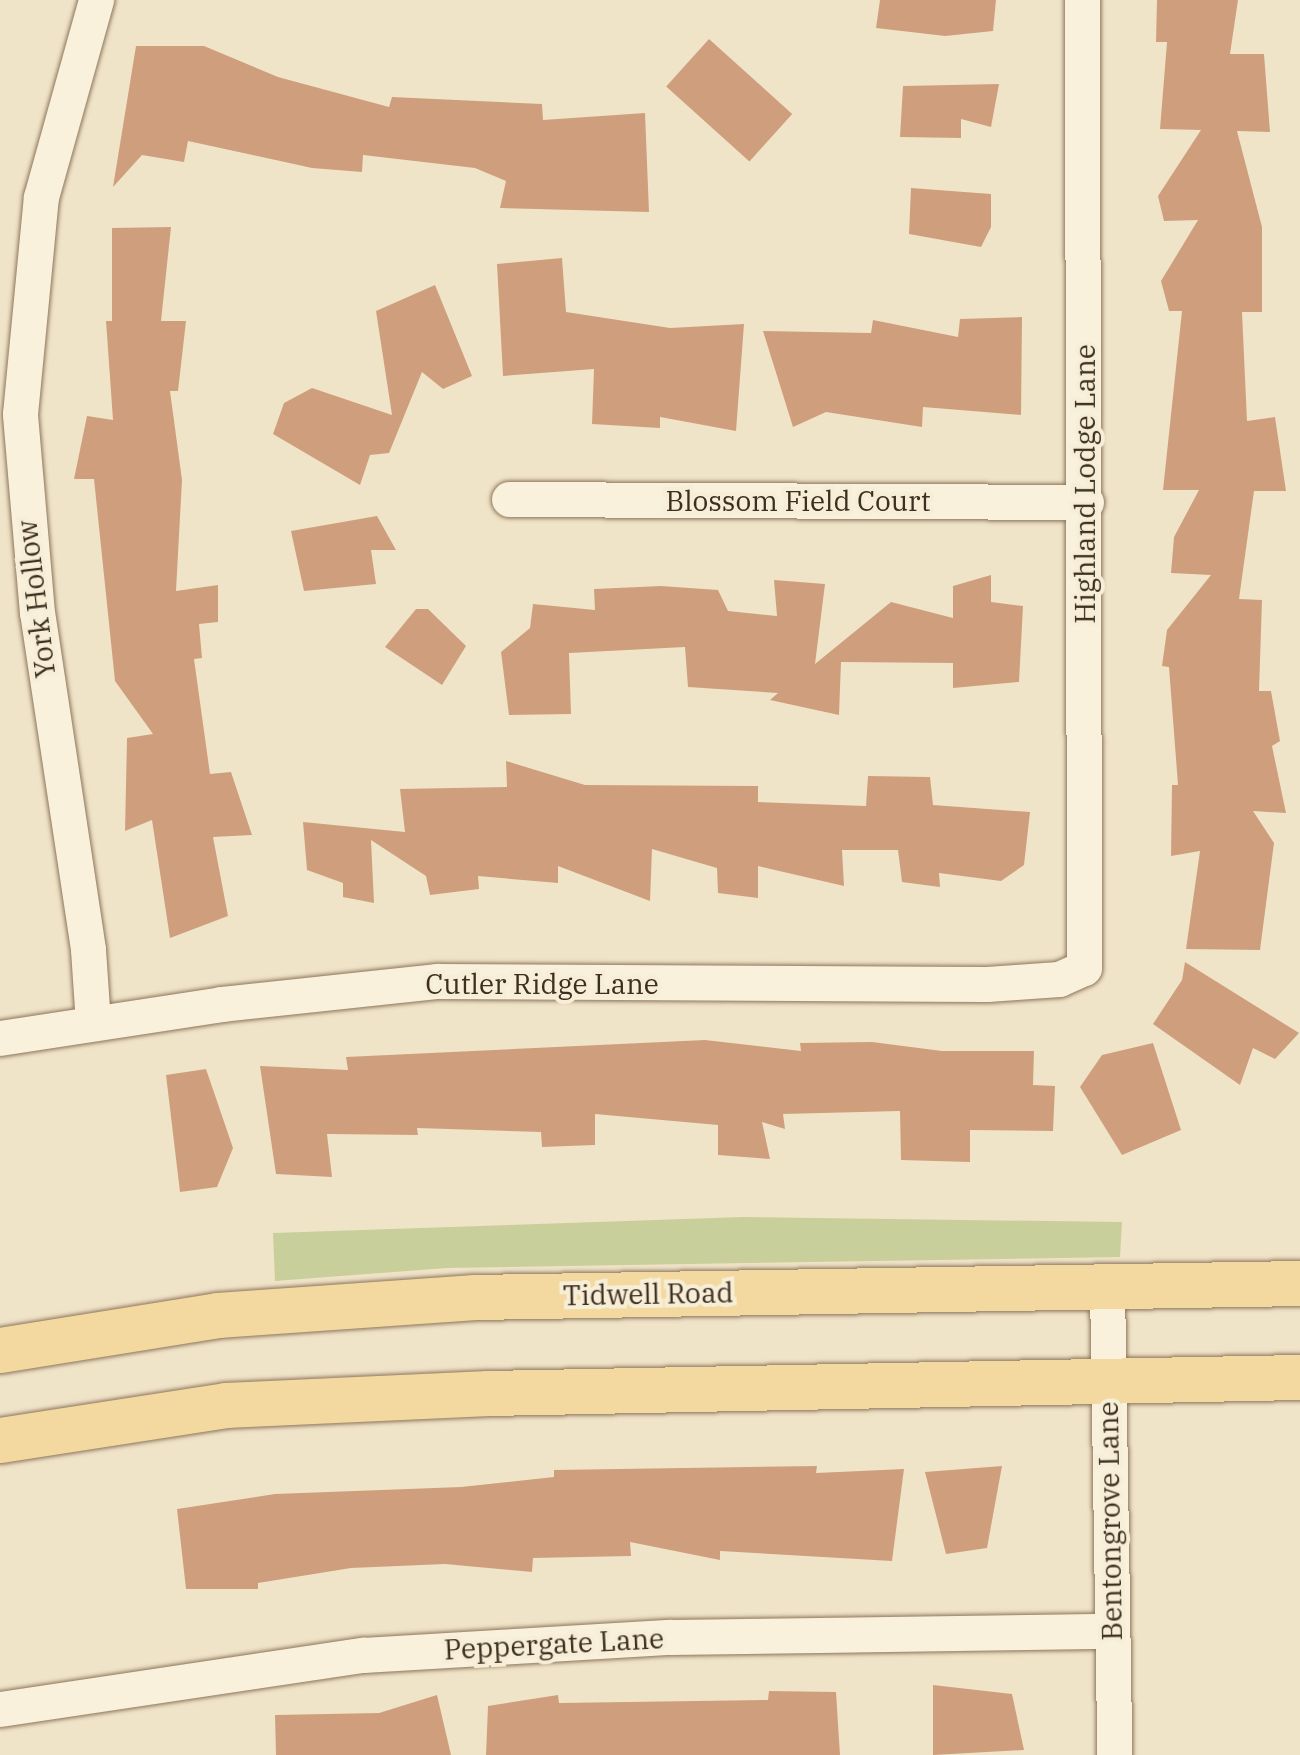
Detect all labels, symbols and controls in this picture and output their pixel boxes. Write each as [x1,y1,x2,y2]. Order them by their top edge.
street label: Highland Lodge Lane [1068,344,1102,624]
street label: Blossom Field Court [665,484,931,518]
street label: York Hollow [10,518,62,680]
street label: Cutler Ridge Lane [425,967,659,1001]
street label: Tidwell Road [562,1276,734,1312]
street label: Bentongrove Lane [1091,1401,1129,1641]
street label: Peppergate Lane [443,1621,665,1667]

